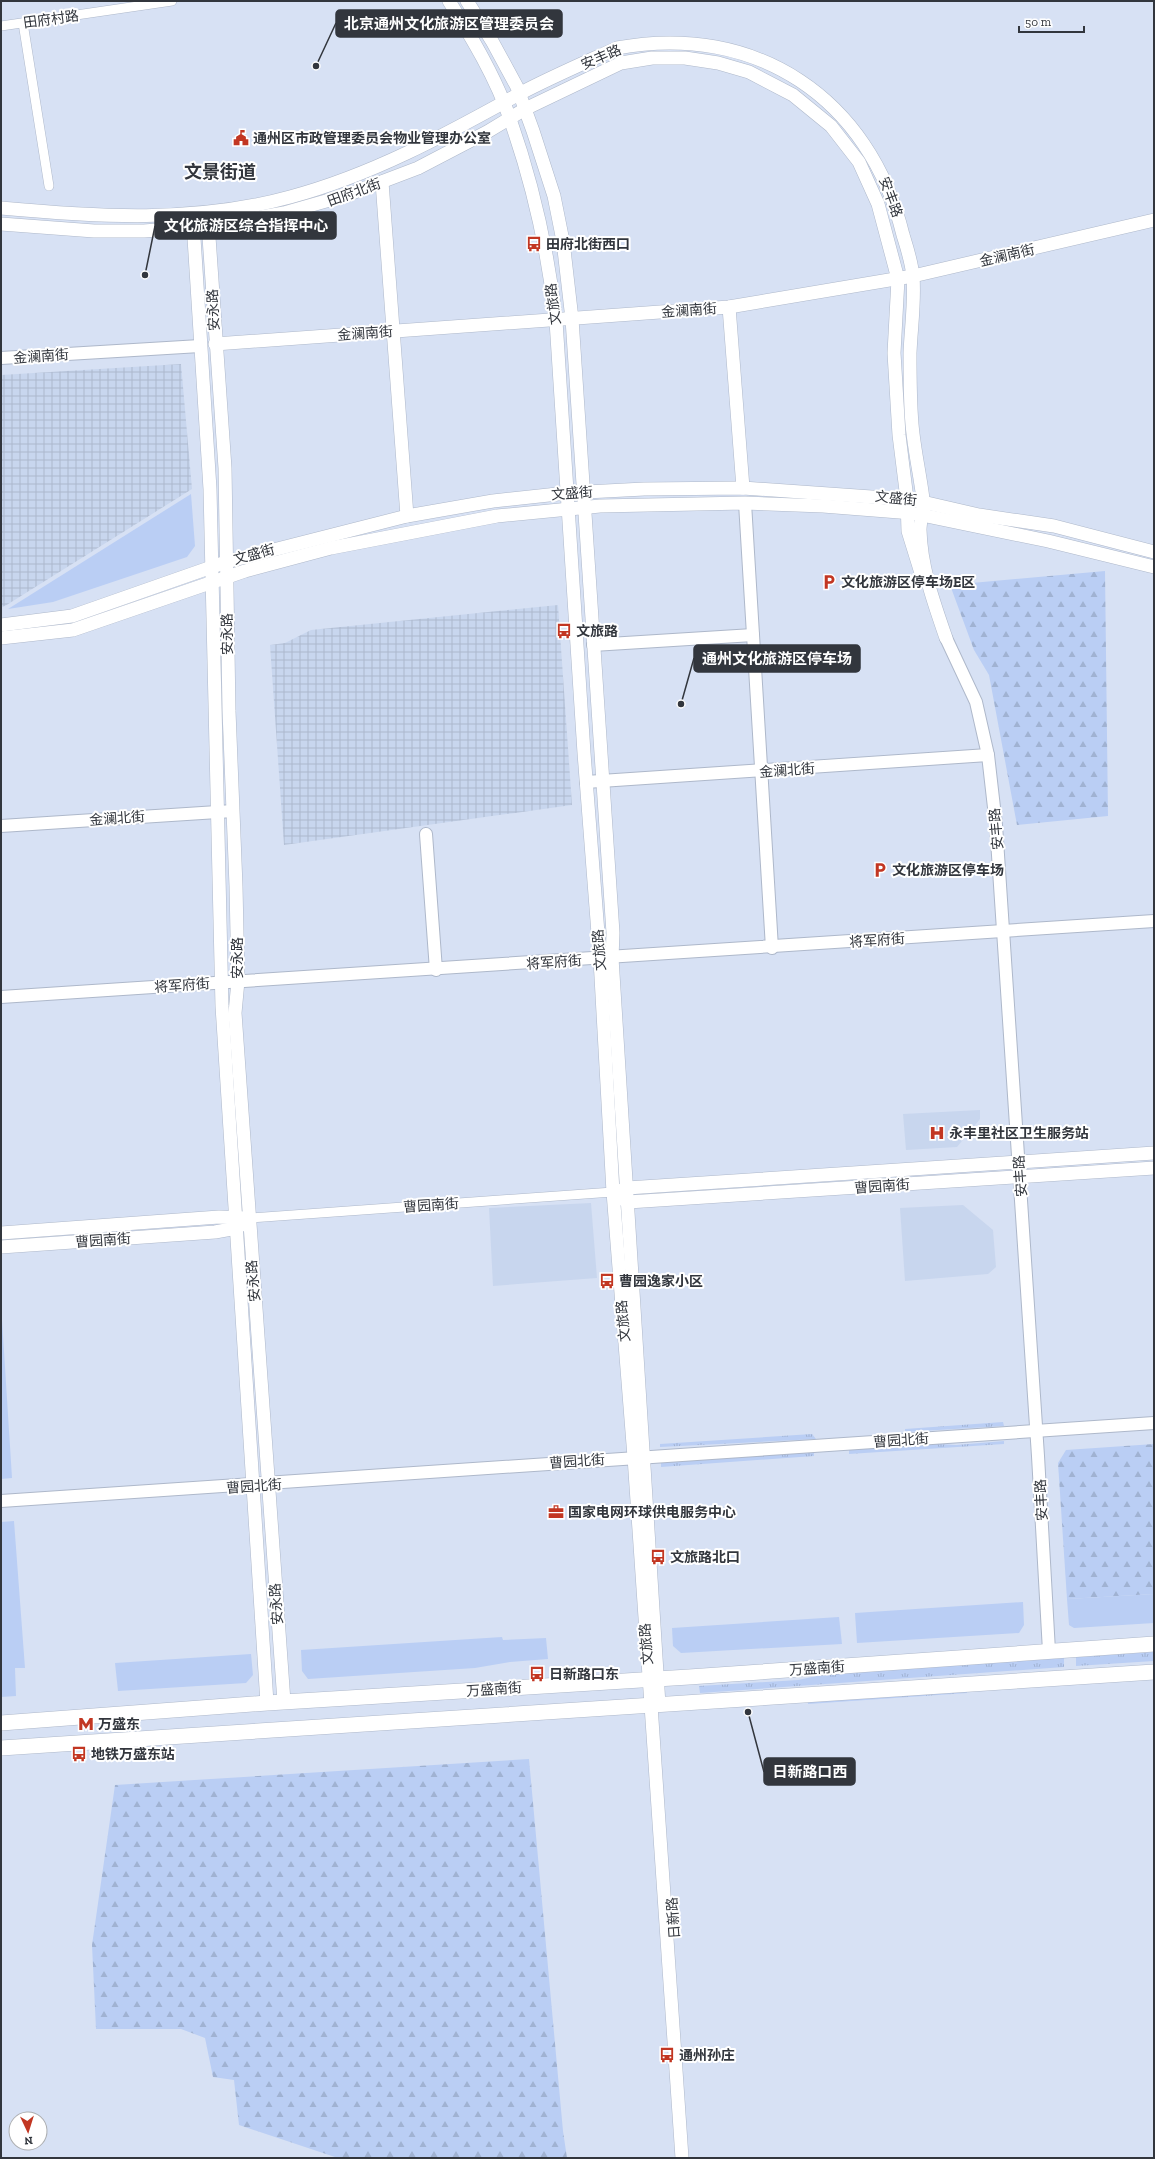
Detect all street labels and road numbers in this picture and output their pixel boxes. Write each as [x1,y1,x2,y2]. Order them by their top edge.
street label: 田府村路 [22,7,80,32]
street label: 安丰路 [579,41,624,73]
street label: 田府北街 [325,175,383,210]
street label: 安丰路 [875,175,906,220]
street label: 金澜南街 [978,241,1036,270]
street label: 文旅路 [543,282,564,326]
street label: 安永路 [204,289,223,331]
street label: 金澜南街 [661,300,718,321]
street label: 金澜南街 [337,323,394,344]
street label: 金澜南街 [13,346,70,367]
street label: 文盛街 [550,484,594,503]
street label: 文盛街 [874,488,918,509]
street label: 文盛街 [232,541,277,568]
street label: 安永路 [219,613,236,655]
street label: 金澜北街 [759,760,816,781]
street label: 安丰路 [986,807,1007,851]
street label: 金澜北街 [89,808,146,829]
street label: 文旅路 [590,928,609,972]
street label: 将军府街 [849,930,906,951]
street label: 安永路 [229,937,246,979]
street label: 将军府街 [526,952,583,973]
street label: 将军府街 [154,975,211,996]
street label: 安丰路 [1011,1154,1030,1198]
street label: 曹园南街 [854,1176,911,1197]
street label: 曹园南街 [403,1195,460,1216]
street label: 曹园南街 [75,1230,132,1251]
street label: 安永路 [243,1259,264,1303]
street label: 文旅路 [613,1299,634,1343]
street label: 曹园北街 [873,1430,930,1451]
street label: 曹园北街 [549,1451,606,1472]
street label: 曹园北街 [226,1476,283,1497]
street label: 安丰路 [1032,1479,1051,1521]
street label: 安永路 [267,1582,286,1626]
street label: 文旅路 [637,1622,656,1666]
street label: 万盛南街 [789,1658,846,1679]
street label: 万盛南街 [466,1679,523,1700]
street label: 日新路 [664,1896,683,1940]

